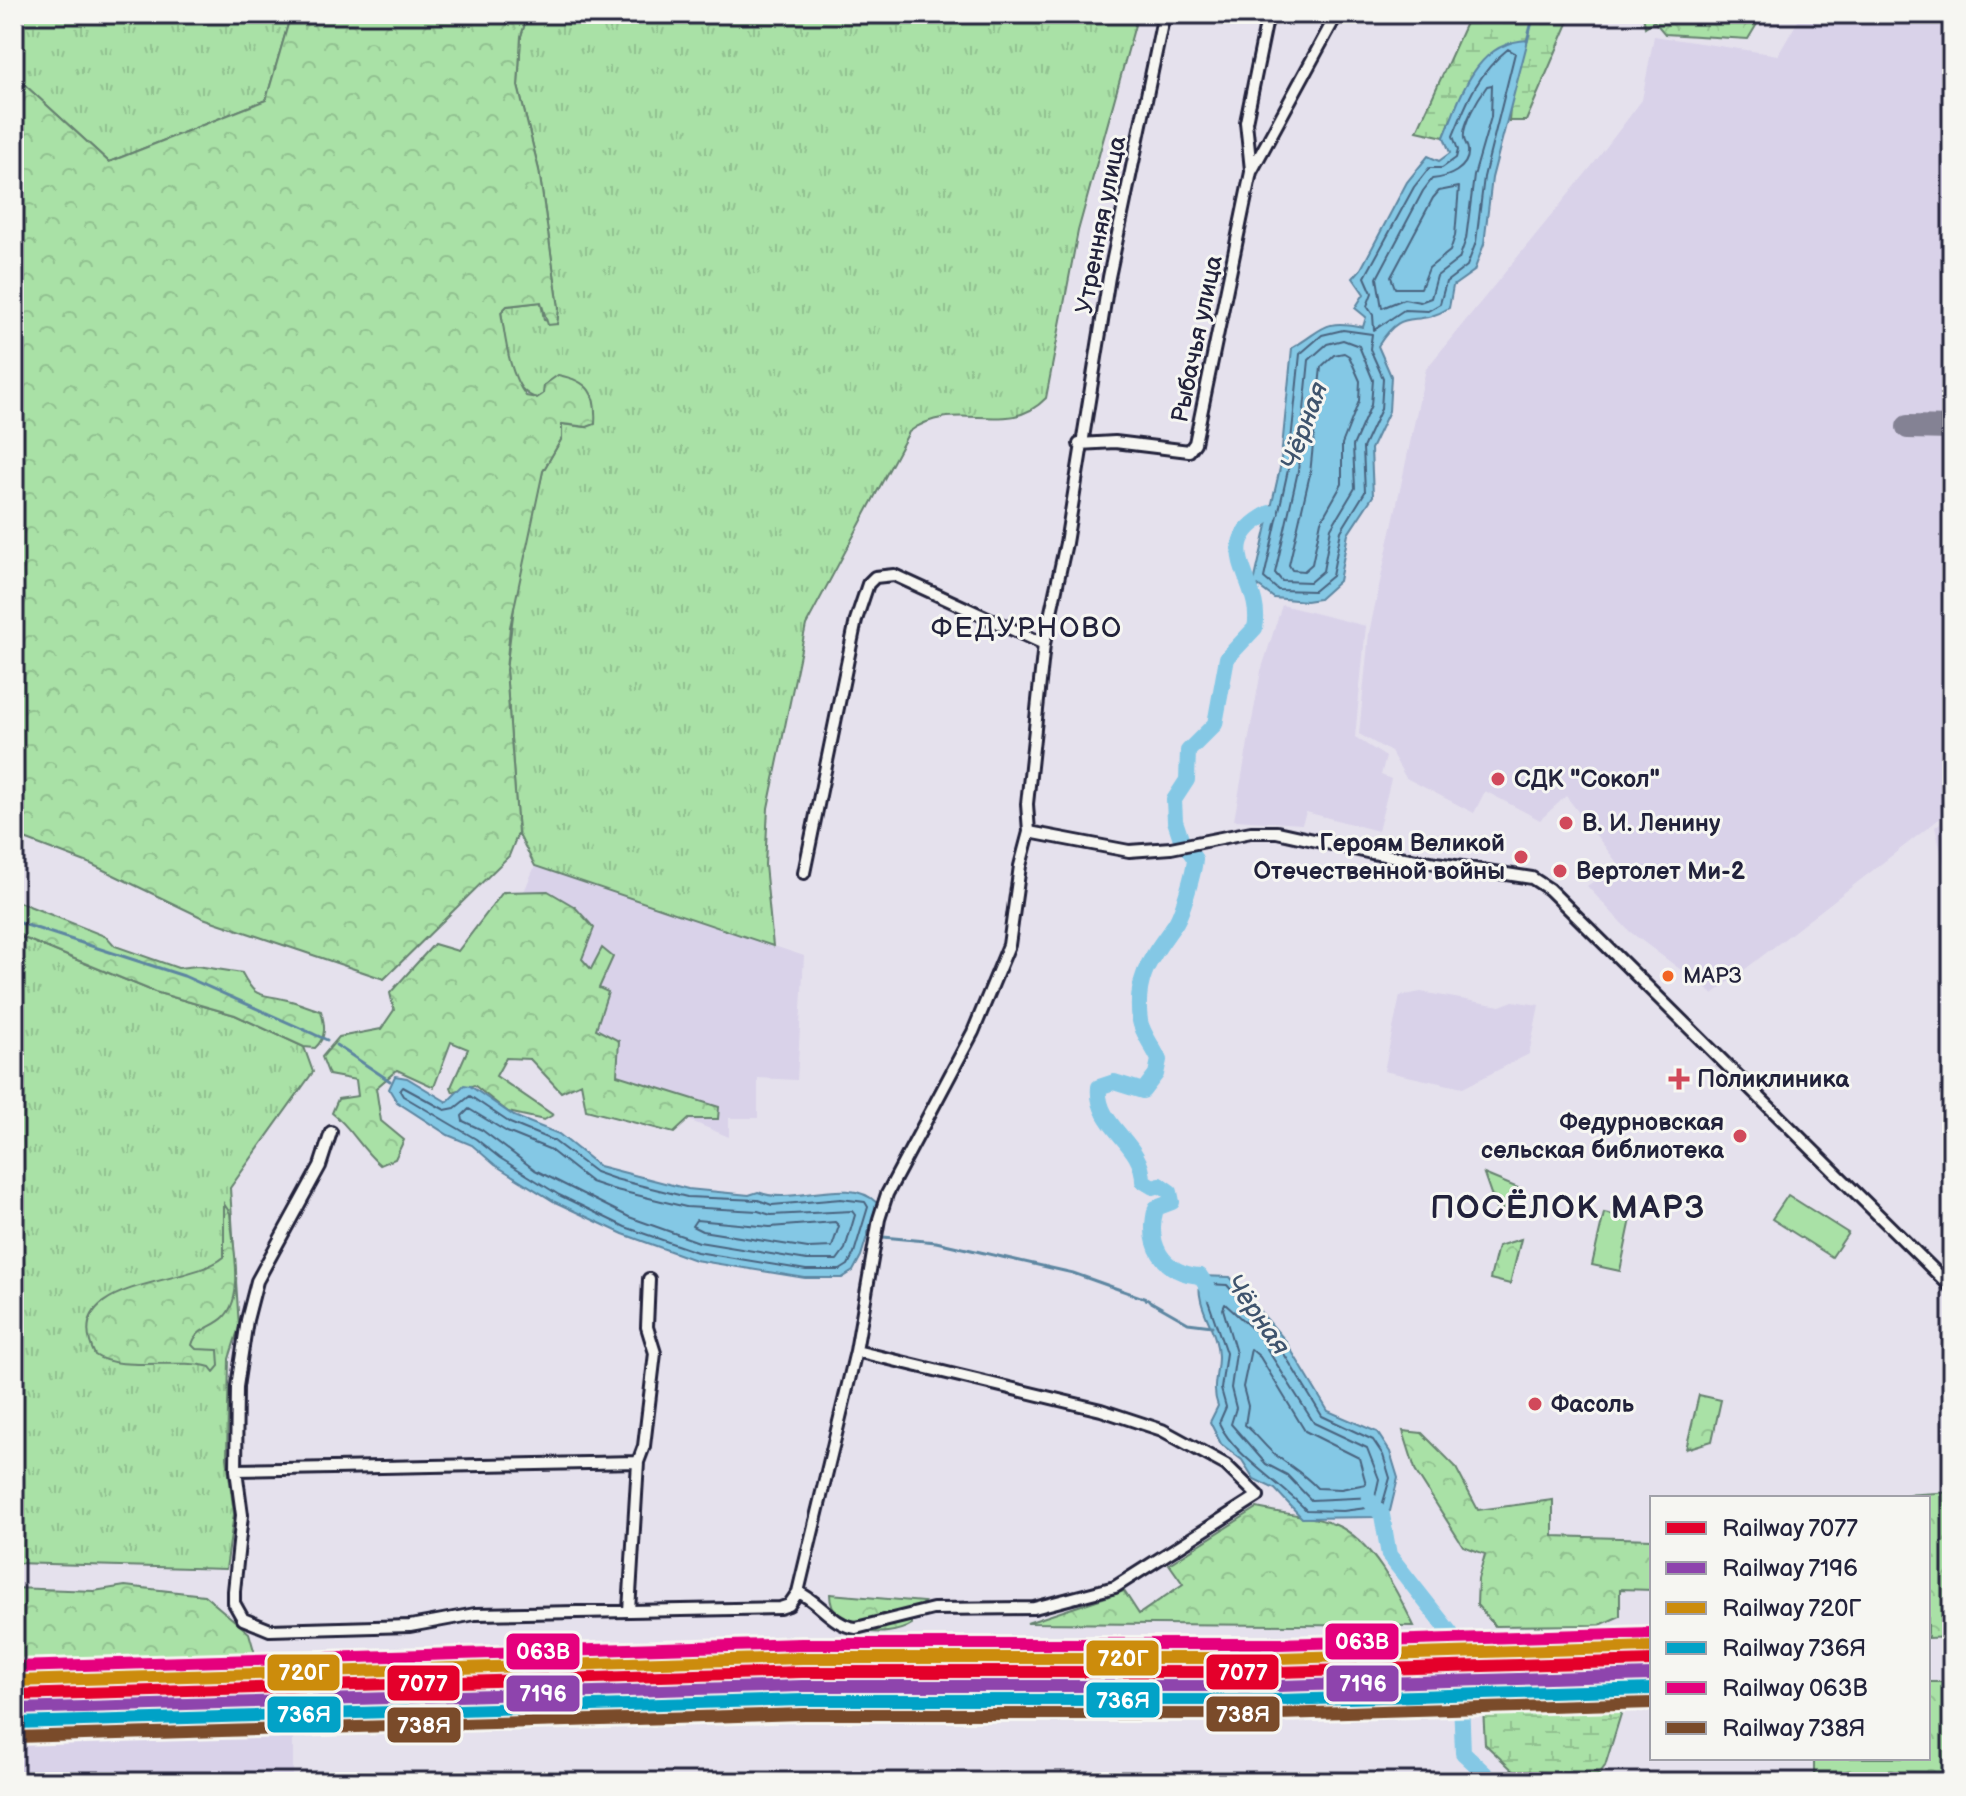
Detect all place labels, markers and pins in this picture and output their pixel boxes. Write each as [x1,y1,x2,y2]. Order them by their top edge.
place label: СДК "Сокол" [1514,765,1660,794]
marker: СДК "Сокол" [1489,770,1507,788]
place label: В. И. Ленину [1582,809,1721,838]
marker: В. И. Ленину [1557,814,1575,832]
place label: Героям Великой Отечественной войны [1254,829,1505,886]
marker: Героям Великой Отечественной войны [1512,848,1530,866]
place label: Вертолет Ми-2 [1576,857,1746,886]
marker: Вертолет Ми-2 [1551,862,1569,880]
place label: МАРЗ [1683,963,1742,990]
marker: МАРЗ [1660,968,1676,984]
place label: Поликлиника [1697,1065,1850,1094]
marker: Поликлиника [1668,1068,1690,1090]
place label: Федурновская сельская библиотека [1481,1108,1725,1165]
marker: Федурновская сельская библиотека [1731,1127,1749,1145]
place label: Фасоль [1551,1390,1635,1419]
marker: Фасоль [1526,1395,1544,1413]

